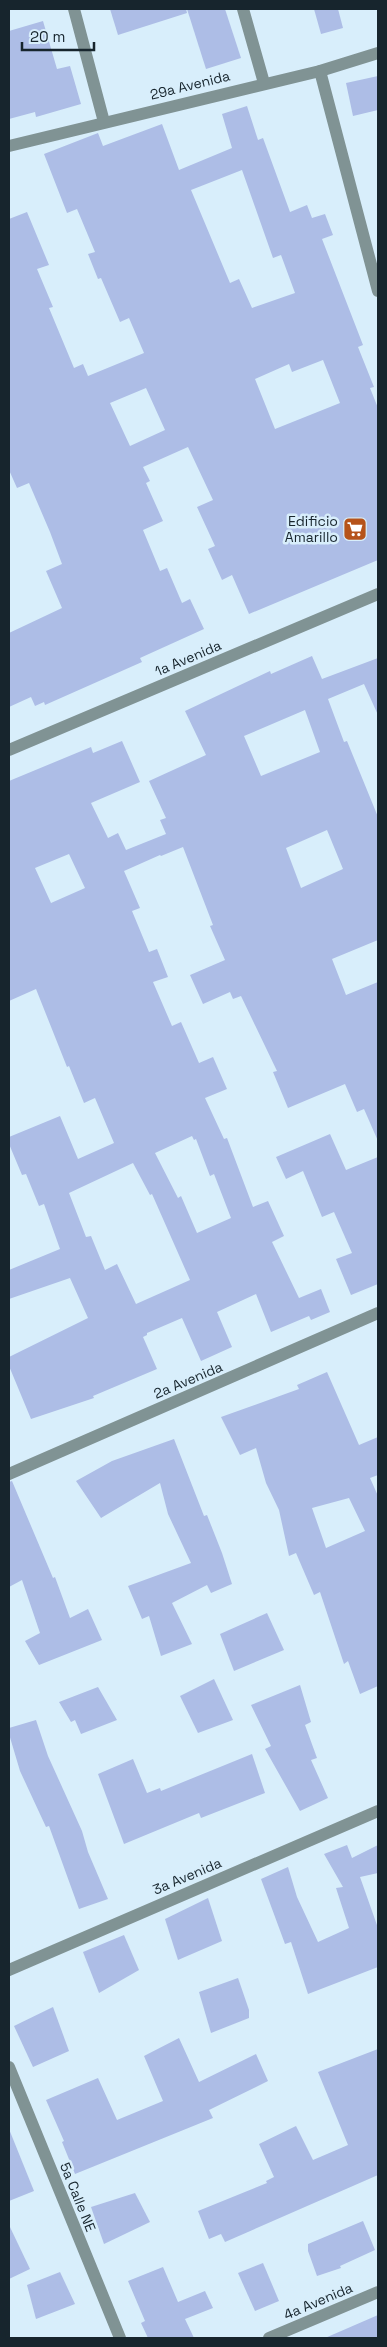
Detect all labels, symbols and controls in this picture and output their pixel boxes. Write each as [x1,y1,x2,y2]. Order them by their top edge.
scale bar [22,20,95,52]
text: 20 m [30,27,65,46]
street label: 29a Avenida [148,66,232,104]
place label: Edificio Amarillo [285,512,338,546]
supermarket icon: Edificio Amarillo [342,516,368,542]
street label: 1a Avenida [152,636,224,680]
street label: 2a Avenida [151,1357,225,1403]
street label: 3a Avenida [150,1853,224,1899]
street label: 5a Calle NE [56,2160,100,2234]
street label: 4a Avenida [281,2278,355,2324]

